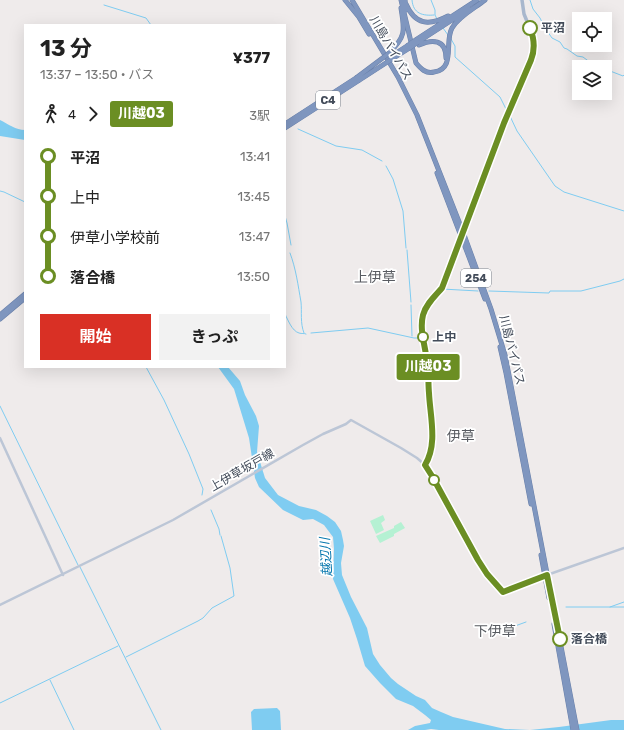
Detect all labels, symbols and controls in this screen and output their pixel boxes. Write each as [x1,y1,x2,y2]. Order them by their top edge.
map controls [572,12,612,100]
button: locate [572,12,612,52]
street label: 川島バイパス [367,13,415,83]
marker: 平沼 [522,20,538,36]
place label: 平沼 [541,21,565,35]
text: 13 分 [40,35,92,62]
text: ¥377 [233,49,270,67]
button: layers [572,60,612,100]
text: 13:37 – 13:50 · バス [40,67,154,82]
road number: C4 [316,91,340,109]
icon: walk [40,103,62,125]
icon: forward [82,103,104,125]
text: 川越03 [118,105,165,122]
text: 4 [68,107,76,122]
text: 3駅 [249,108,270,123]
text: 平沼 [70,149,100,167]
text: 13:41 [240,149,270,164]
text: 上中 [70,189,100,207]
text: 13:45 [237,189,270,204]
text: 伊草小学校前 [70,229,160,247]
text: 13:47 [239,229,270,244]
text: 落合橋 [70,269,115,287]
text: 13:50 [237,269,270,284]
district label: 上伊草 [354,269,396,286]
road number: 254 [461,269,491,287]
street label: 川島バイパス [497,313,527,387]
button: 開始 [40,314,151,360]
button: きっぷ [159,314,270,360]
place label: 上中 [432,330,456,344]
marker: 上中 [417,331,429,343]
line badge: 川越03 [400,354,456,380]
text: 川越03 [405,358,451,375]
district label: 伊草 [447,428,475,445]
street label: 上伊草坂戸線 [207,446,277,494]
unlabelled marker [428,474,440,486]
water label: 越辺川 [317,535,335,577]
district label: 下伊草 [474,623,516,640]
marker: 落合橋 [552,631,568,647]
place label: 落合橋 [571,632,608,646]

